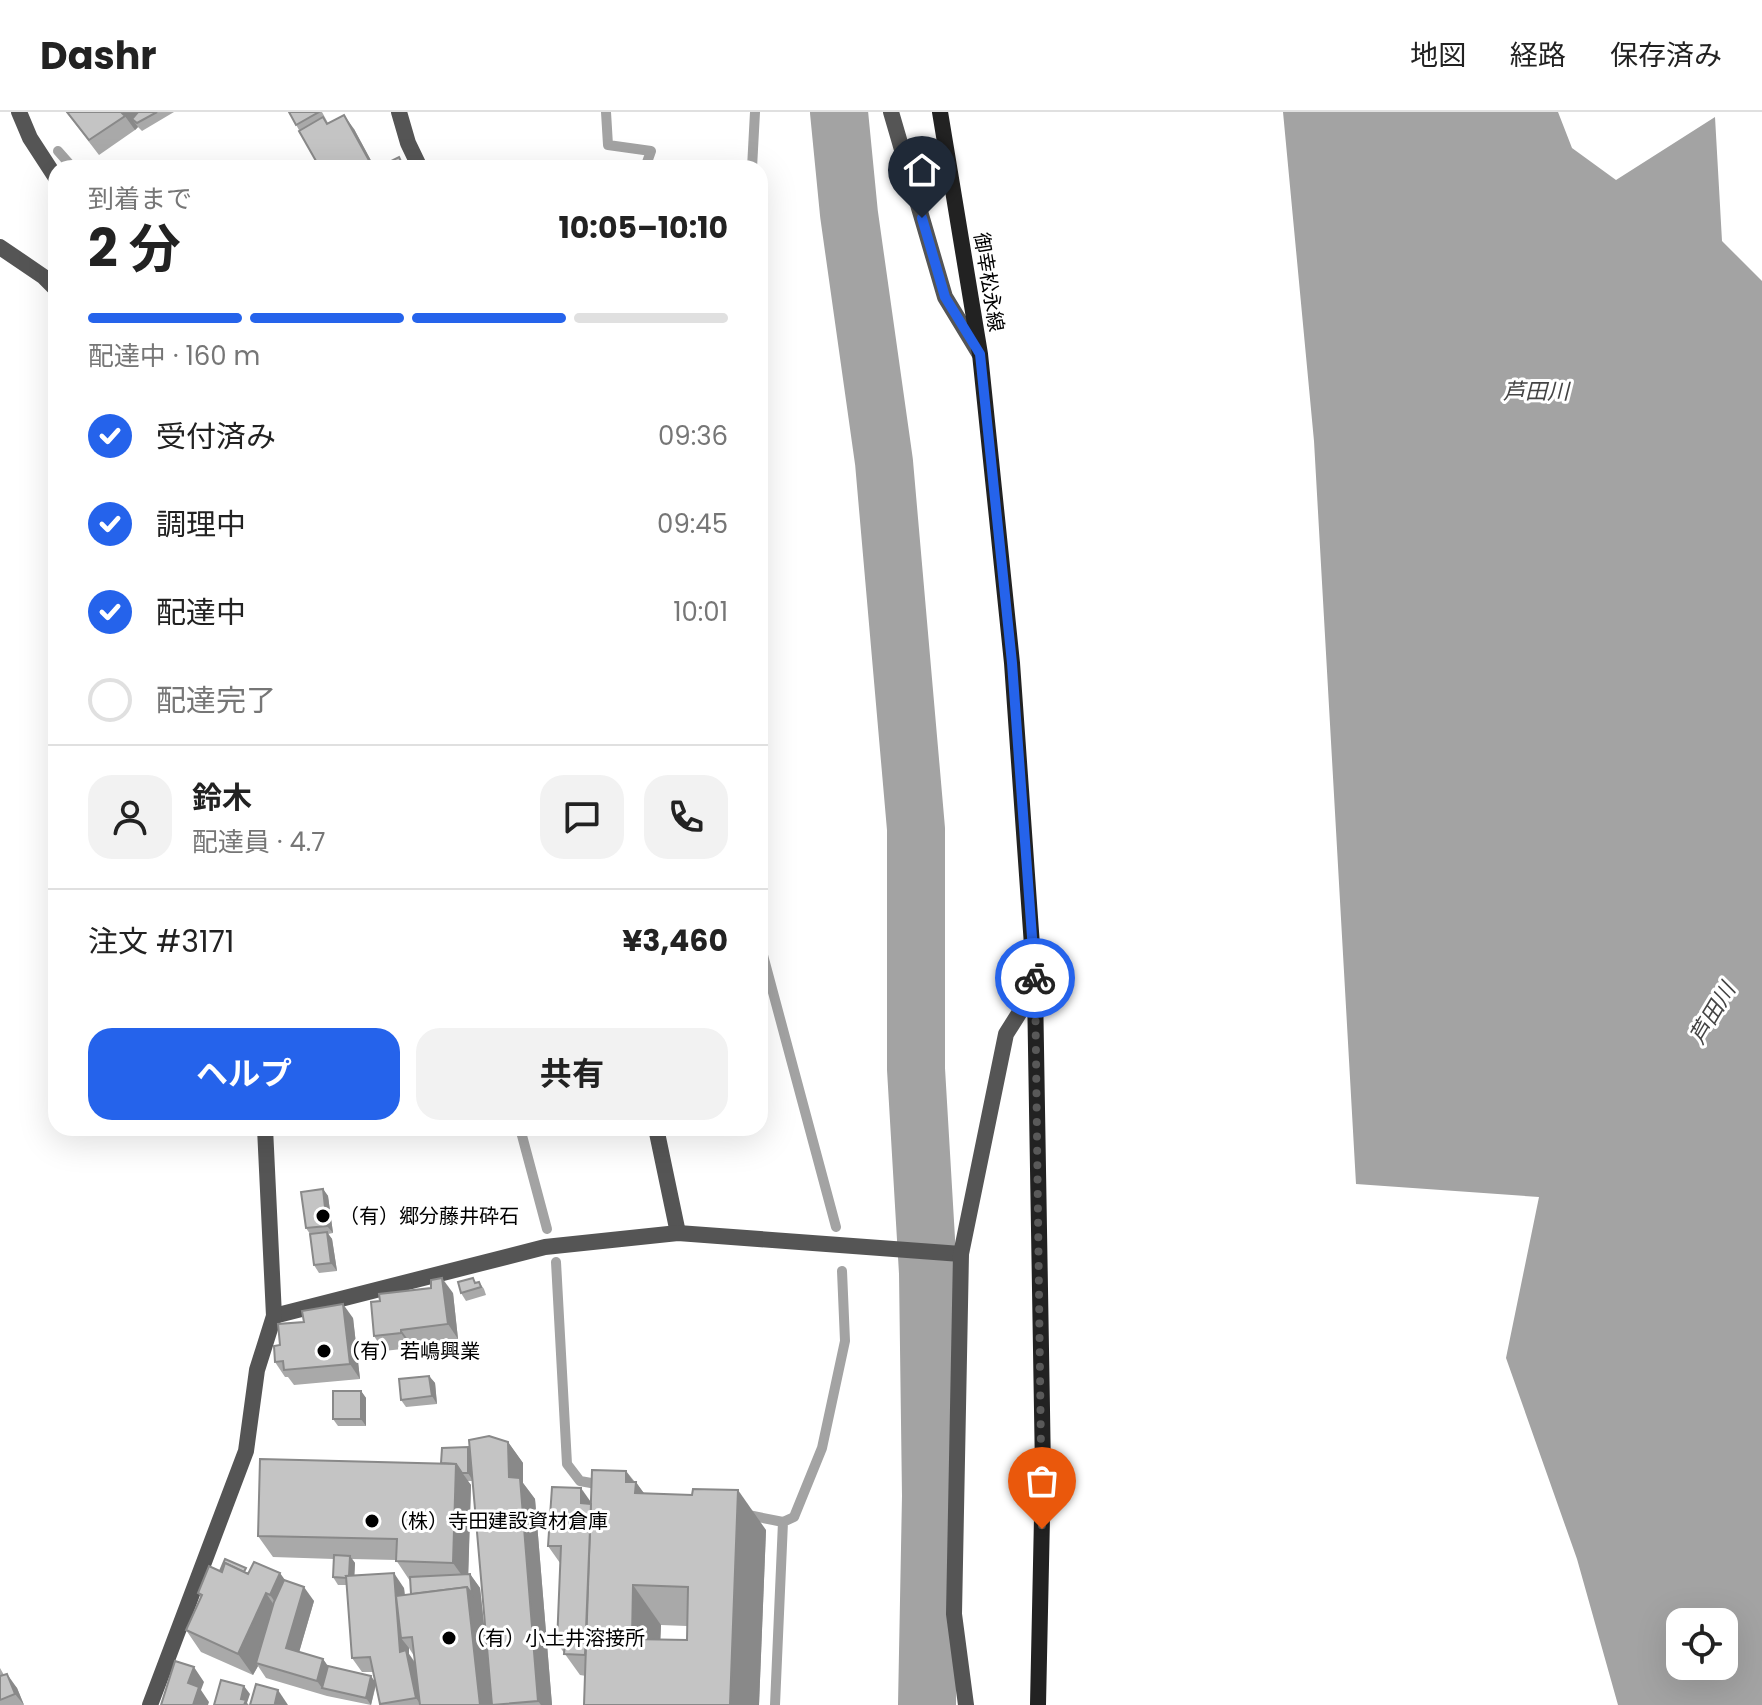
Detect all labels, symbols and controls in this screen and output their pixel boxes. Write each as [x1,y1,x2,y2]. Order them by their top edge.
text: Dashr [40,29,157,82]
text: 地図 [1410,36,1466,75]
text: 経路 [1510,36,1566,75]
text: 保存済み [1610,36,1722,75]
pin [888,136,956,218]
icon: home [900,148,944,192]
text: 到着まで [88,181,192,217]
text: 10:05–10:10 [559,206,728,249]
text: 2 分 [88,212,181,285]
street label: 御幸松永線 [967,230,1011,334]
text: 配達中 · 160 m [88,338,260,374]
water label: 芦田川 [1503,376,1571,407]
icon: check [88,414,132,458]
text: 受付済み [156,415,276,458]
text: 09:36 [658,418,728,454]
icon: check [88,502,132,546]
text: 調理中 [156,503,246,546]
text: 09:45 [657,506,728,542]
icon: check [88,590,132,634]
text: 配達中 [156,591,246,634]
text: 10:01 [673,594,728,630]
text: 配達完了 [156,679,276,722]
button: person [88,775,172,859]
button: chat [540,775,624,859]
button: phone [644,775,728,859]
text: 鈴木 [192,776,252,819]
text: 配達員 · 4.7 [192,824,325,860]
text: ¥3,460 [622,919,728,962]
text: 注文 #3171 [88,920,234,963]
courier [995,938,1075,1018]
icon: bike [1013,956,1057,1000]
water label: 芦田川 [1682,975,1744,1050]
button: ヘルプ [88,1028,400,1120]
button: 共有 [416,1028,728,1120]
place label: （有）郷分藤井砕石 [339,1202,519,1230]
marker: （有）郷分藤井砕石 [314,1207,332,1225]
place label: （有）若嶋興業 [340,1337,480,1365]
marker: （有）若嶋興業 [315,1342,333,1360]
pin [1008,1447,1076,1529]
icon: bag [1020,1459,1064,1503]
place label: （株）寺田建設資材倉庫 [388,1507,608,1535]
marker: （株）寺田建設資材倉庫 [363,1512,381,1530]
map controls [1666,1608,1738,1680]
button: locate [1666,1608,1738,1680]
place label: （有）小土井溶接所 [465,1624,645,1652]
marker: （有）小土井溶接所 [440,1629,458,1647]

